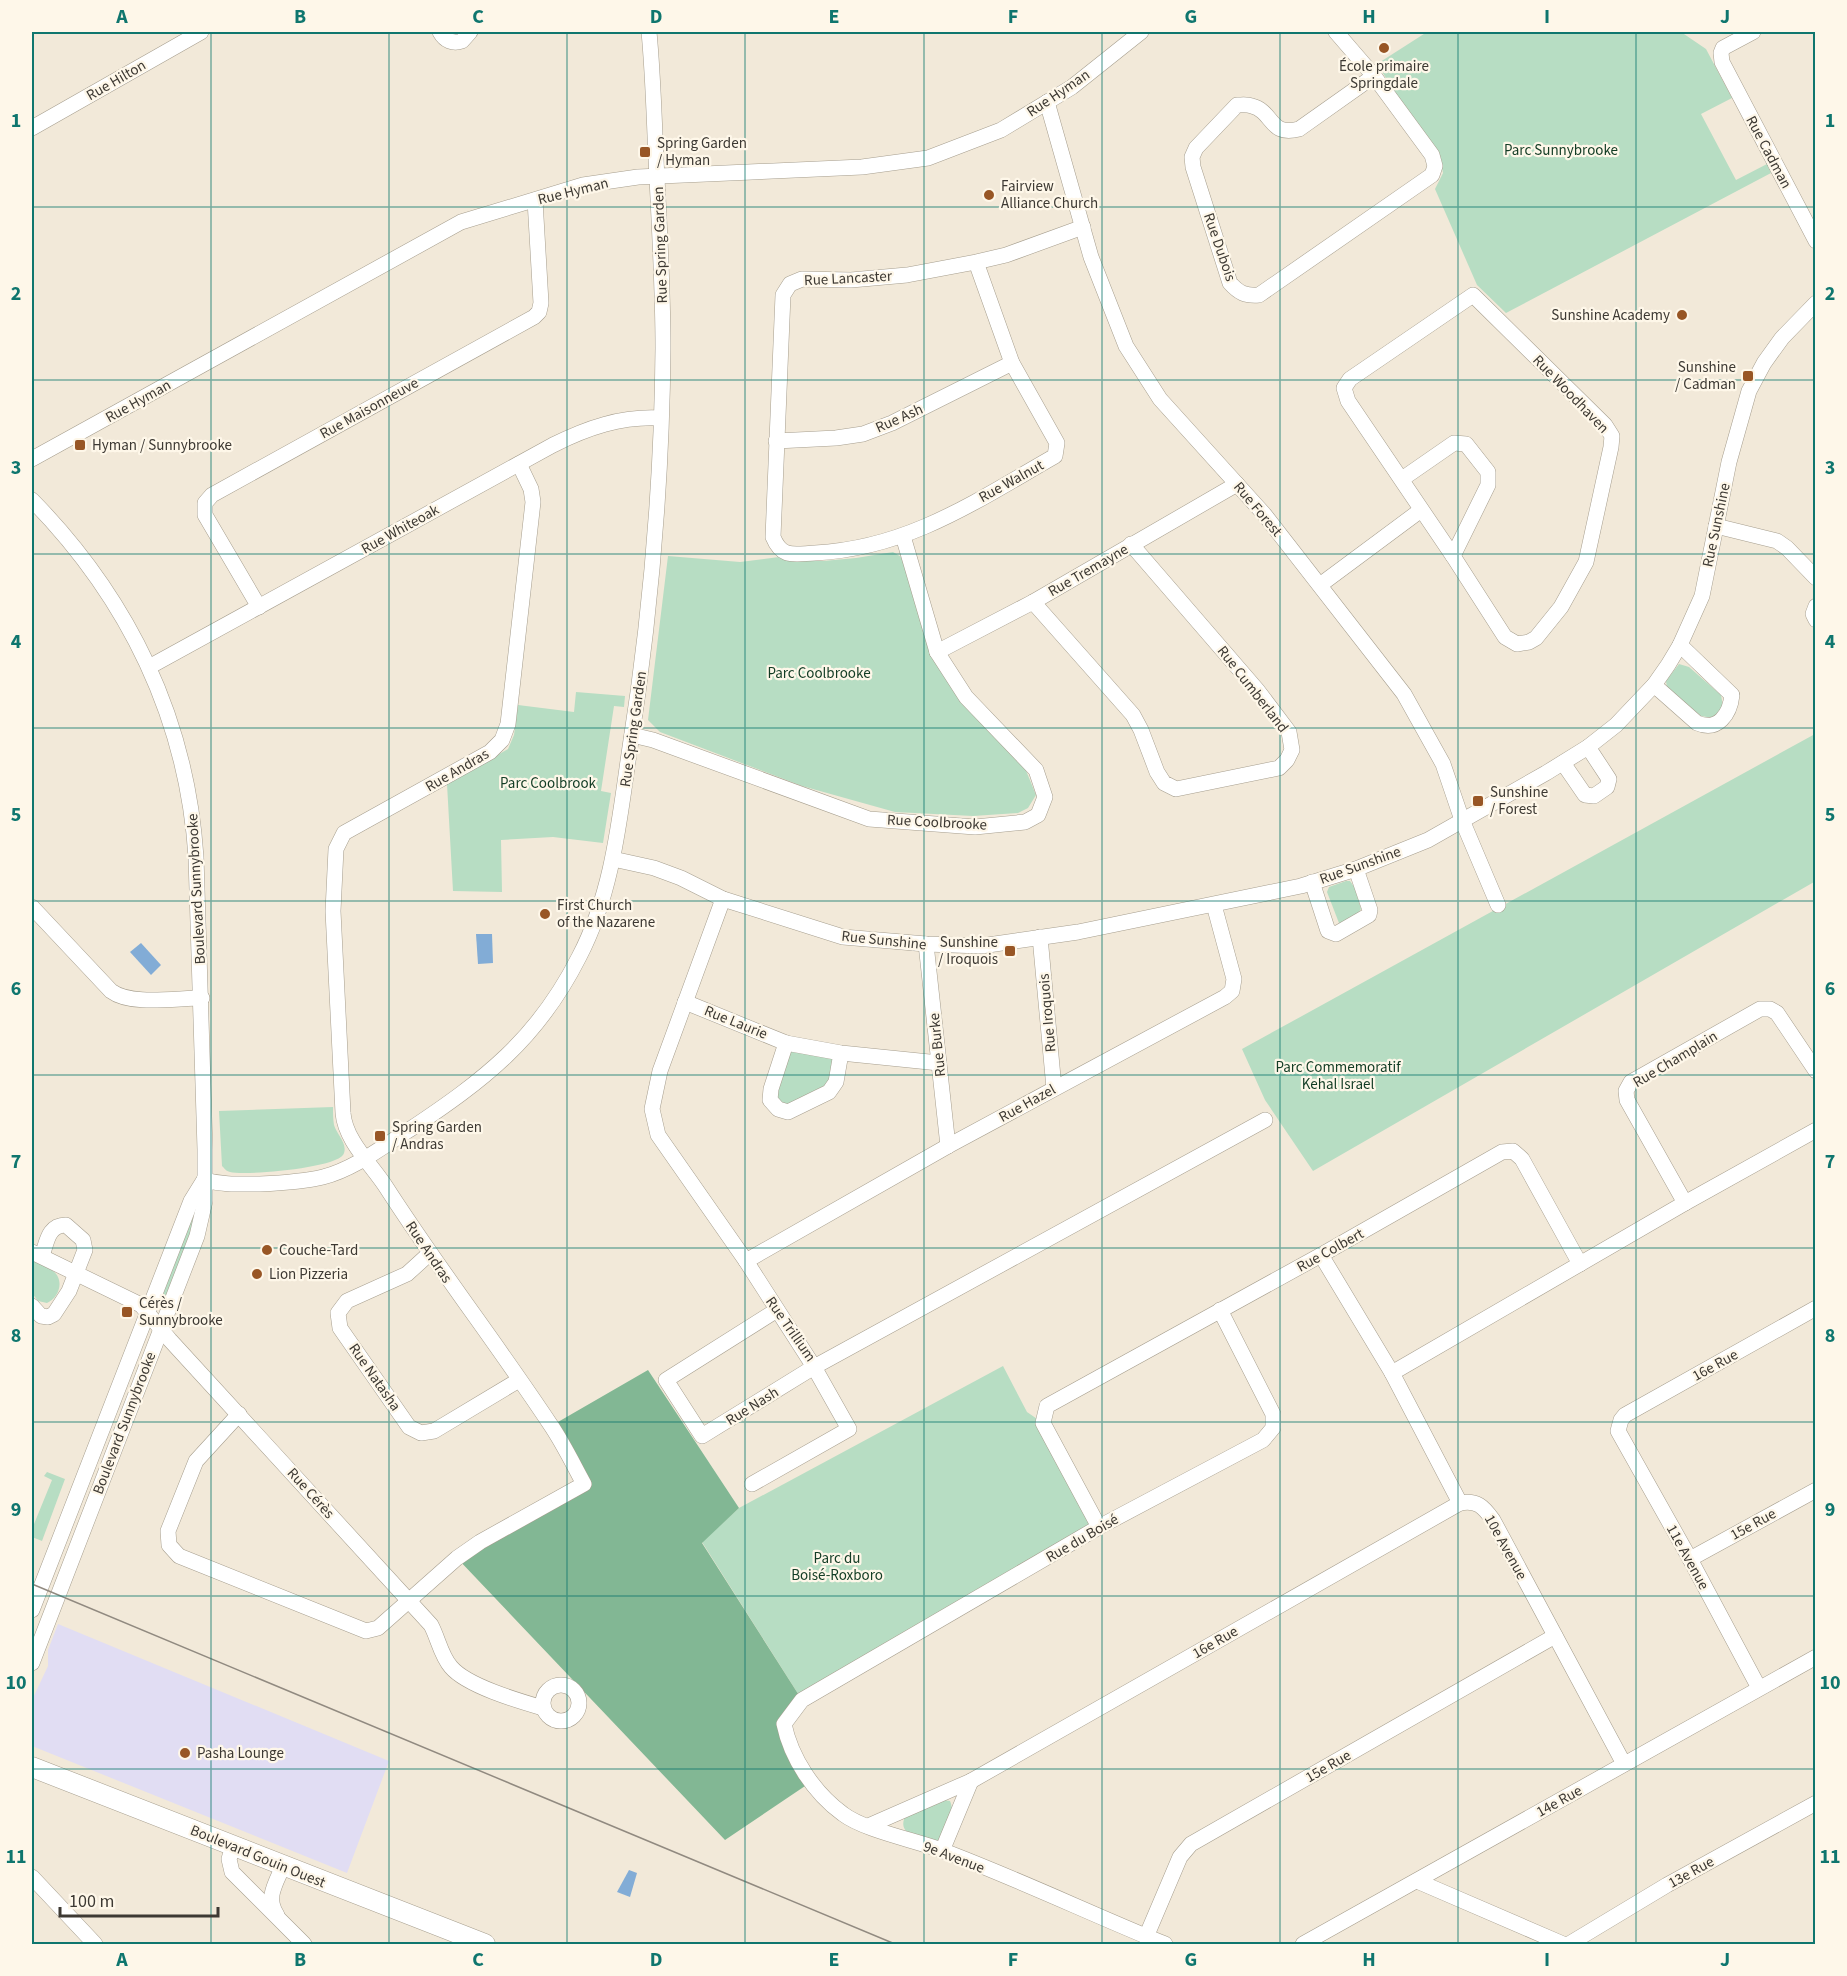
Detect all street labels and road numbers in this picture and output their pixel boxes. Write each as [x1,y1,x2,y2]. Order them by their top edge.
street label: Rue Hilton [83,55,150,106]
street label: Rue Hyman [1023,65,1094,122]
street label: Rue Cadman [1741,112,1797,192]
street label: Rue Hyman [536,173,611,210]
street label: Rue Spring Garden [648,186,673,304]
street label: Rue Dubois [1198,210,1241,284]
street label: Rue Lancaster [804,266,893,291]
street label: Rue Woodhaven [1528,350,1614,438]
street label: Rue Maisonneuve [316,373,422,444]
street label: Rue Hyman [102,375,175,428]
street label: Rue Ash [872,399,926,438]
street label: Rue Walnut [975,455,1048,508]
street label: Rue Forest [1228,477,1287,541]
street label: Rue Sunshine [1697,481,1736,569]
street label: Rue Whiteoak [358,499,443,559]
street label: Rue Tremayne [1044,539,1132,602]
street label: Rue Cumberland [1212,641,1293,737]
street label: Rue Spring Garden [615,670,652,788]
street label: Rue Andras [421,744,493,797]
street label: Rue Coolbrooke [886,809,987,836]
street label: Boulevard Sunnybrooke [182,813,211,965]
street label: Rue Sunshine [1317,841,1404,890]
street label: Rue Sunshine [840,926,927,955]
street label: Rue Iroquois [1034,973,1061,1053]
street label: Rue Laurie [701,1000,771,1045]
street label: Rue Burke [924,1012,951,1078]
street label: Rue Champlain [1629,1026,1722,1093]
street label: Rue Hazel [995,1079,1060,1128]
street label: Rue Andras [400,1217,457,1287]
street label: Rue Colbert [1293,1223,1368,1277]
street label: Rue Trillium [760,1292,821,1366]
street label: Rue Natasha [343,1339,406,1415]
street label: 16e Rue [1689,1344,1742,1387]
street label: Boulevard Sunnybrooke [88,1349,161,1497]
street label: Rue Nash [722,1382,783,1431]
street label: Rue Cérès [282,1463,339,1523]
street label: 15e Rue [1727,1503,1780,1546]
street label: Rue du Boisé [1042,1509,1123,1568]
street label: 10e Avenue [1479,1511,1532,1584]
street label: 11e Avenue [1661,1521,1714,1594]
street label: 16e Rue [1189,1621,1242,1664]
street label: 15e Rue [1302,1745,1355,1788]
street label: 14e Rue [1533,1780,1586,1823]
street label: Boulevard Gouin Ouest [187,1820,329,1893]
street label: 9e Avenue [920,1836,988,1879]
street label: 13e Rue [1665,1851,1718,1894]

